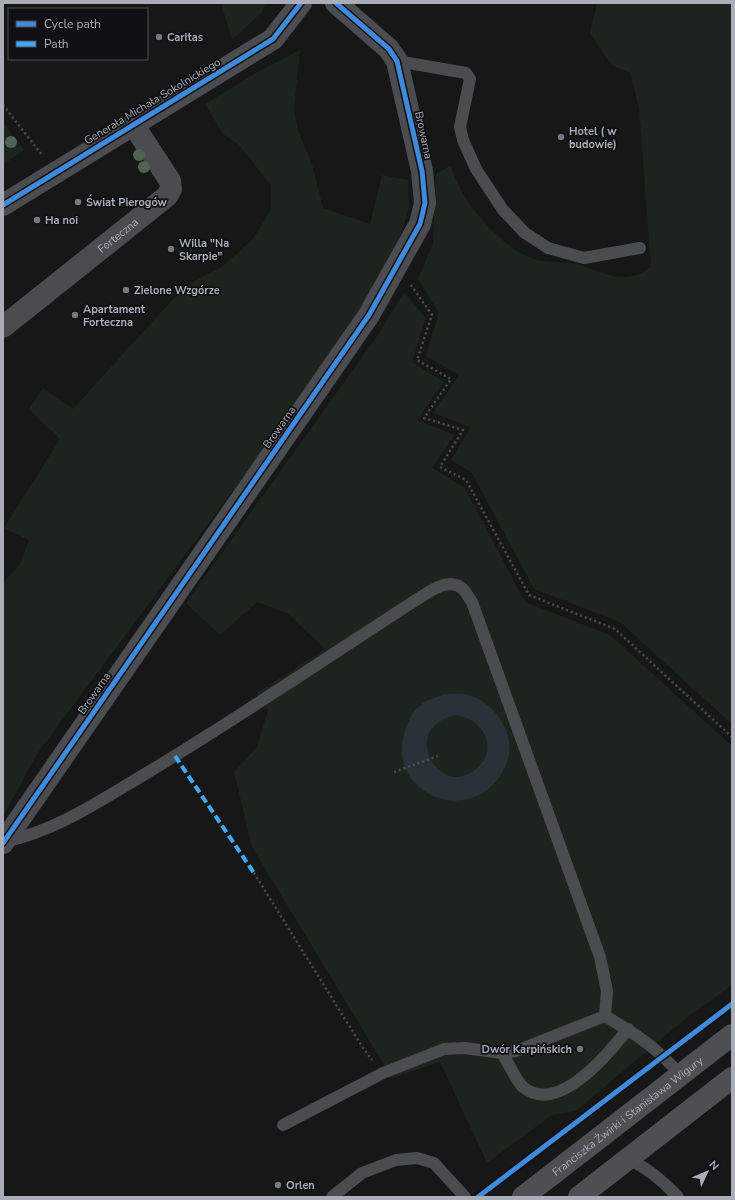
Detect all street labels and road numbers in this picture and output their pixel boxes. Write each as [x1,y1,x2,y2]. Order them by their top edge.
street label: Generała Michała Sokolnickiego [81,55,223,148]
street label: Browarna [411,110,436,160]
street label: Forteczna [95,215,142,257]
street label: Browarna [259,403,300,451]
street label: Browarna [74,669,115,717]
street label: Franciszka Żwirki i Stanisława Wigury [549,1053,706,1180]

